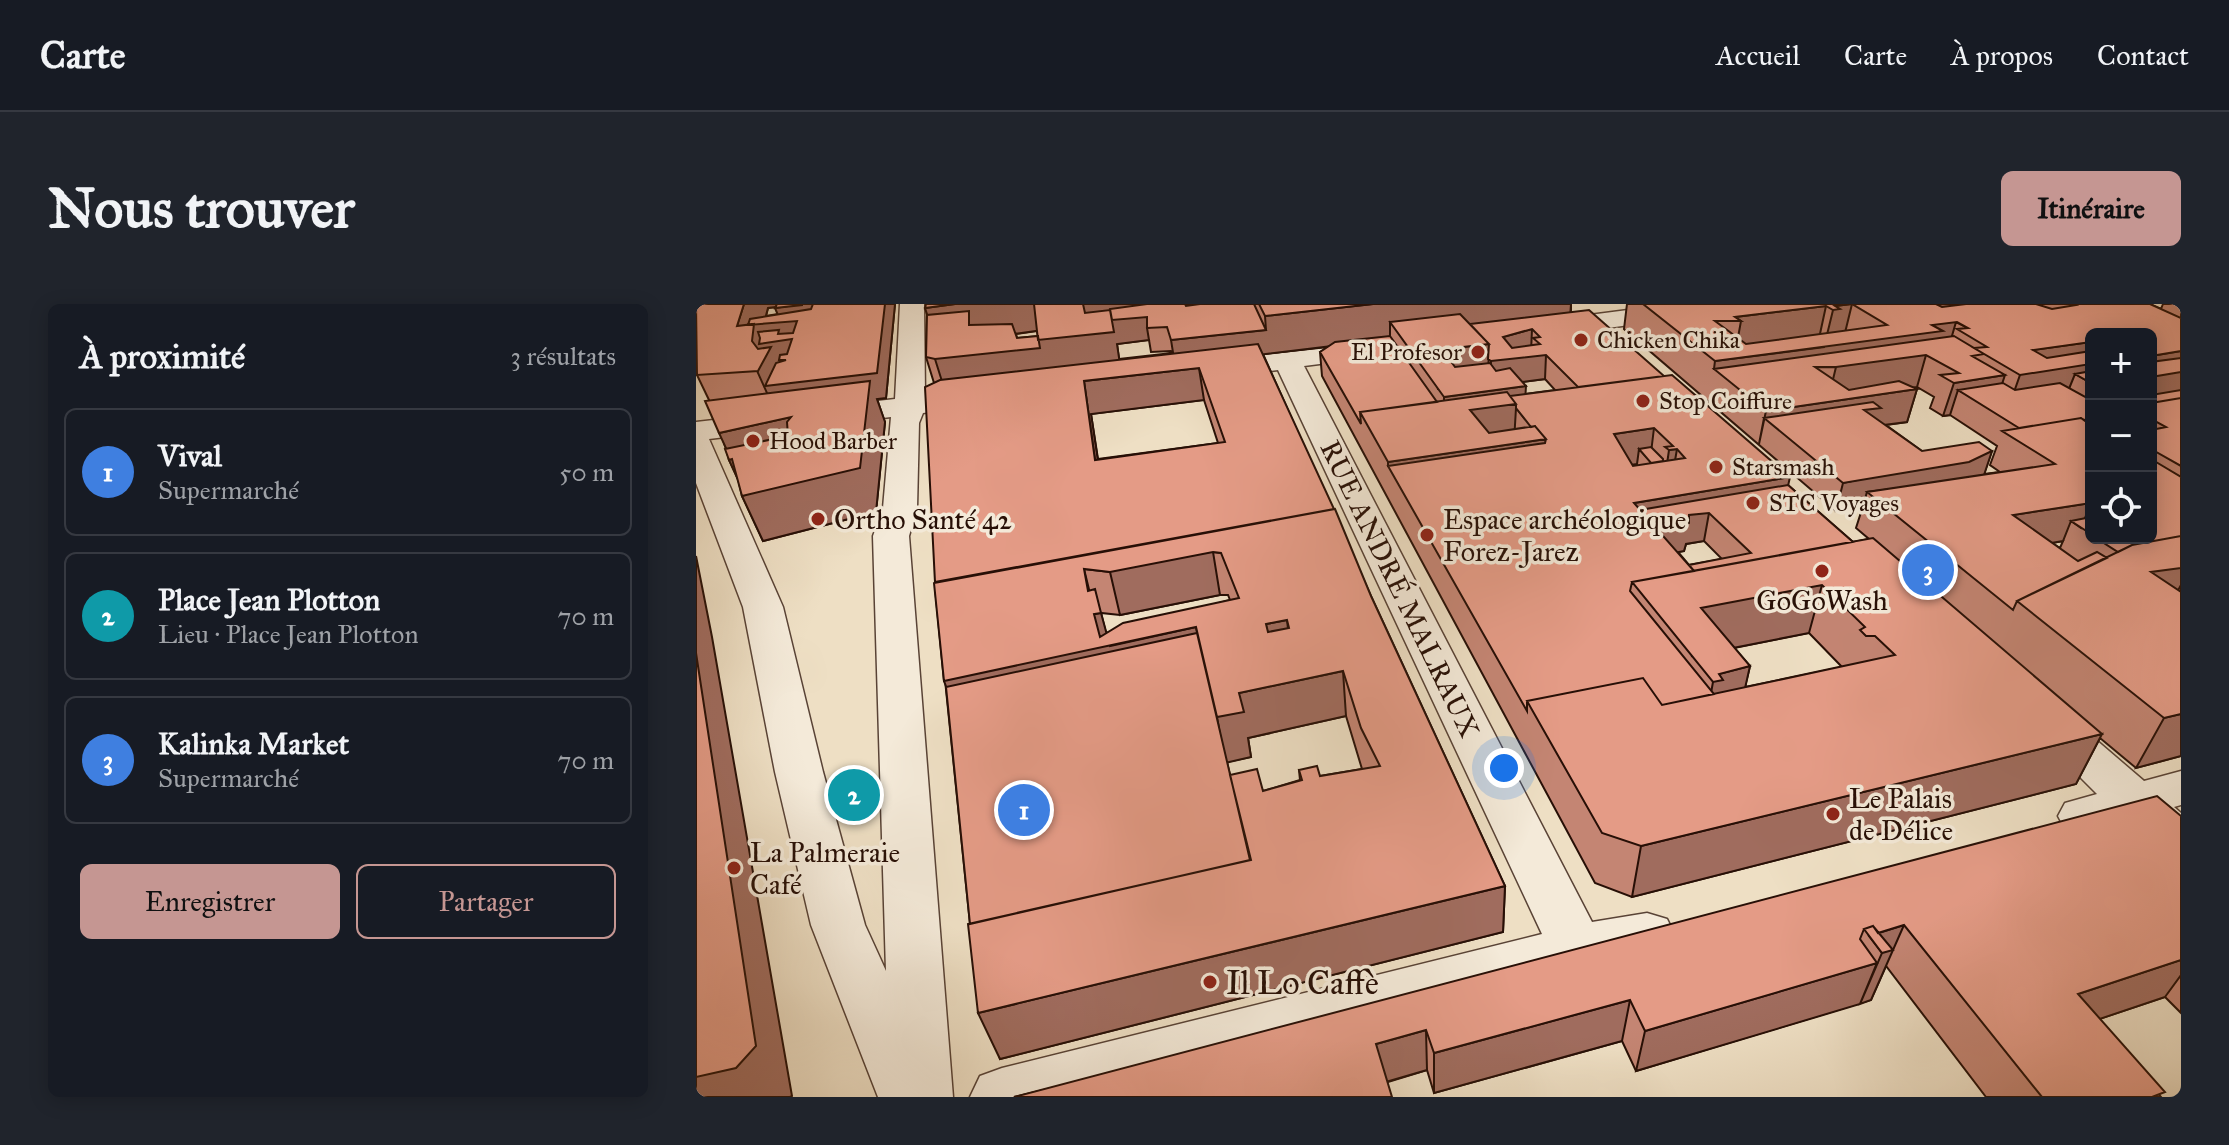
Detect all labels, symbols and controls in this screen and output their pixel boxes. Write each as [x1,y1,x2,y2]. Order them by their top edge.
text: Carte [40,32,125,78]
text: Accueil [1716,38,1800,73]
text: Carte [1844,38,1907,73]
text: À propos [1951,38,2053,73]
text: Contact [2097,38,2189,73]
button: Itinéraire [2001,171,2181,246]
text: Nous trouver [48,174,355,242]
place label: Chicken Chika [1597,325,1741,355]
map controls [2085,328,2157,544]
button: + [2085,328,2157,400]
marker: Chicken Chika [1572,331,1590,349]
text: À proximité [80,336,245,377]
place label: El Profesor [1351,337,1462,367]
text: 3 résultats [510,340,616,372]
marker: El Profesor [1469,343,1487,361]
place label: Stop Coiffure [1659,386,1792,416]
marker: Stop Coiffure [1634,392,1652,410]
button: − [2085,400,2157,472]
place label: Hood Barber [769,426,897,456]
marker: Hood Barber [744,432,762,450]
street label: RUE ANDRÉ MALRAUX [1313,435,1487,744]
text: Vival [158,438,222,474]
place label: Starsmash [1732,452,1835,482]
text: 1 [103,456,113,488]
text: 50 m [559,456,614,488]
marker: Starsmash [1707,458,1725,476]
button: locate [2085,472,2157,544]
text: Supermarché [158,474,299,506]
place label: STC Voyages [1769,488,1899,518]
marker: STC Voyages [1744,494,1762,512]
place label: Ortho Santé 42 [834,502,1012,537]
place label: Espace archéologique Forez-Jarez [1443,502,1686,569]
marker: Ortho Santé 42 [809,510,827,528]
marker: Espace archéologique Forez-Jarez [1418,526,1436,544]
pin: 3 [1902,540,1954,600]
marker: GoGoWash [1813,562,1831,580]
text: Place Jean Plotton [158,582,380,618]
place label: GoGoWash [1756,583,1888,618]
text: 2 [102,600,114,632]
text: 70 m [558,600,614,632]
text: Lieu · Place Jean Plotton [158,618,418,650]
text: Kalinka Market [158,726,349,762]
text: 3 [103,744,113,776]
text: 70 m [558,744,614,776]
your location [1484,748,1524,788]
text: Supermarché [158,762,299,794]
pin: 2 [828,765,880,825]
pin: 1 [998,780,1050,840]
place label: Le Palais de Délice [1849,781,1953,848]
marker: Le Palais de Délice [1824,805,1842,823]
place label: La Palmeraie Café [750,835,900,902]
marker: La Palmeraie Café [725,859,743,877]
button: Enregistrer [80,864,340,939]
button: Partager [356,864,616,939]
place label: Il Lo Caffè [1226,962,1379,1003]
marker: Il Lo Caffè [1201,973,1219,991]

